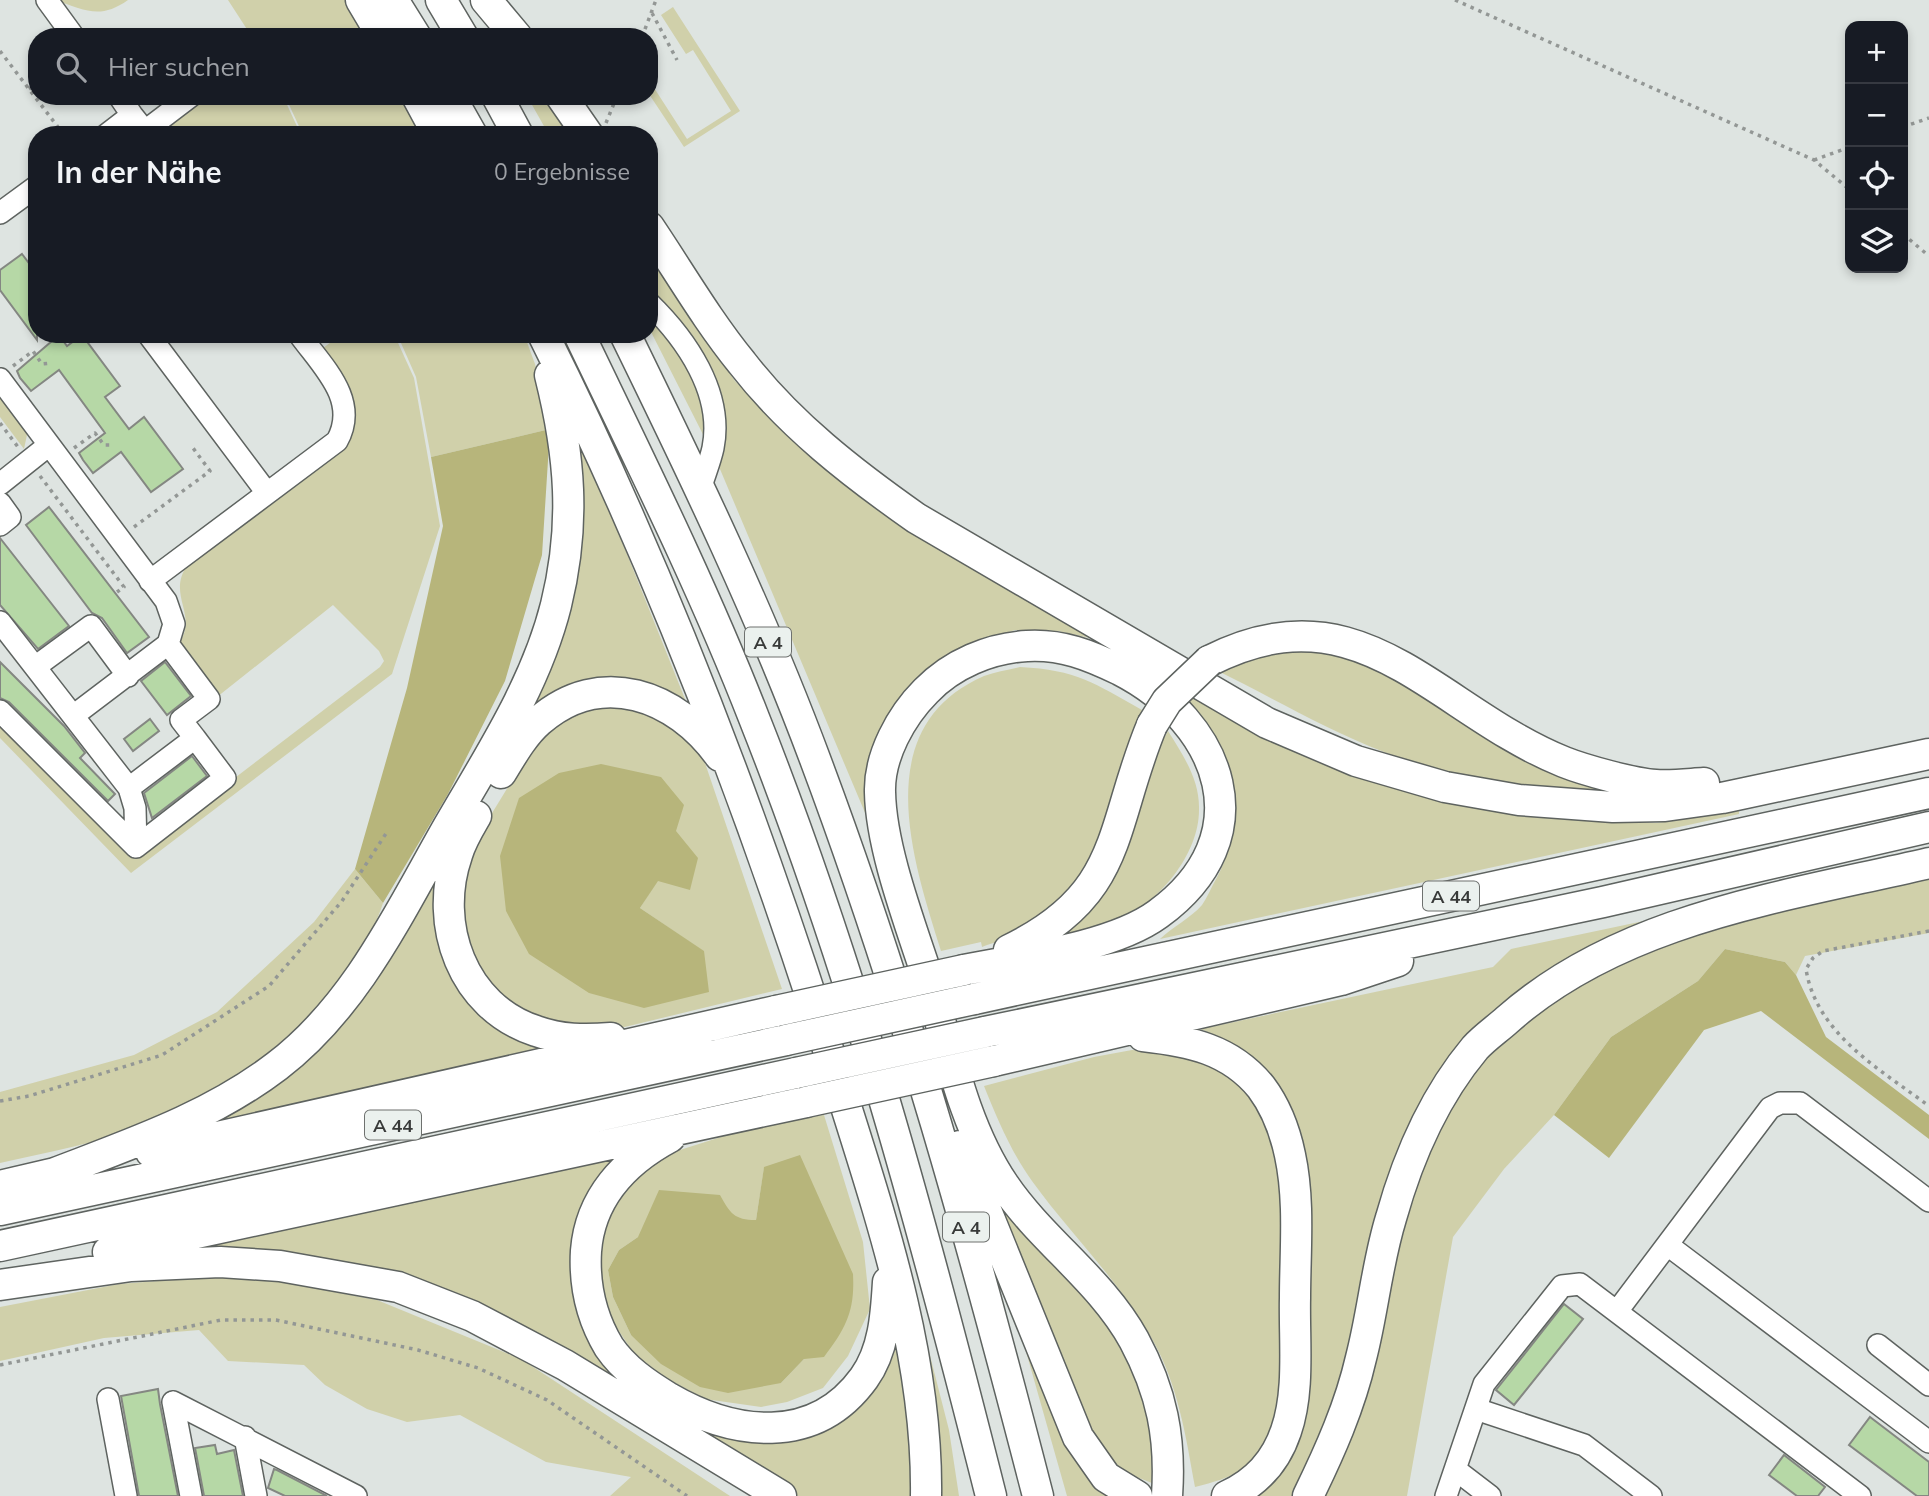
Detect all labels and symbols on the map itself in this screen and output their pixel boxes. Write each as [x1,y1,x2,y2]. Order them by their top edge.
road number: A 4 [745,628,791,656]
road number: A 44 [1423,882,1479,911]
road number: A 44 [365,1110,421,1140]
road number: A 4 [943,1212,989,1242]

